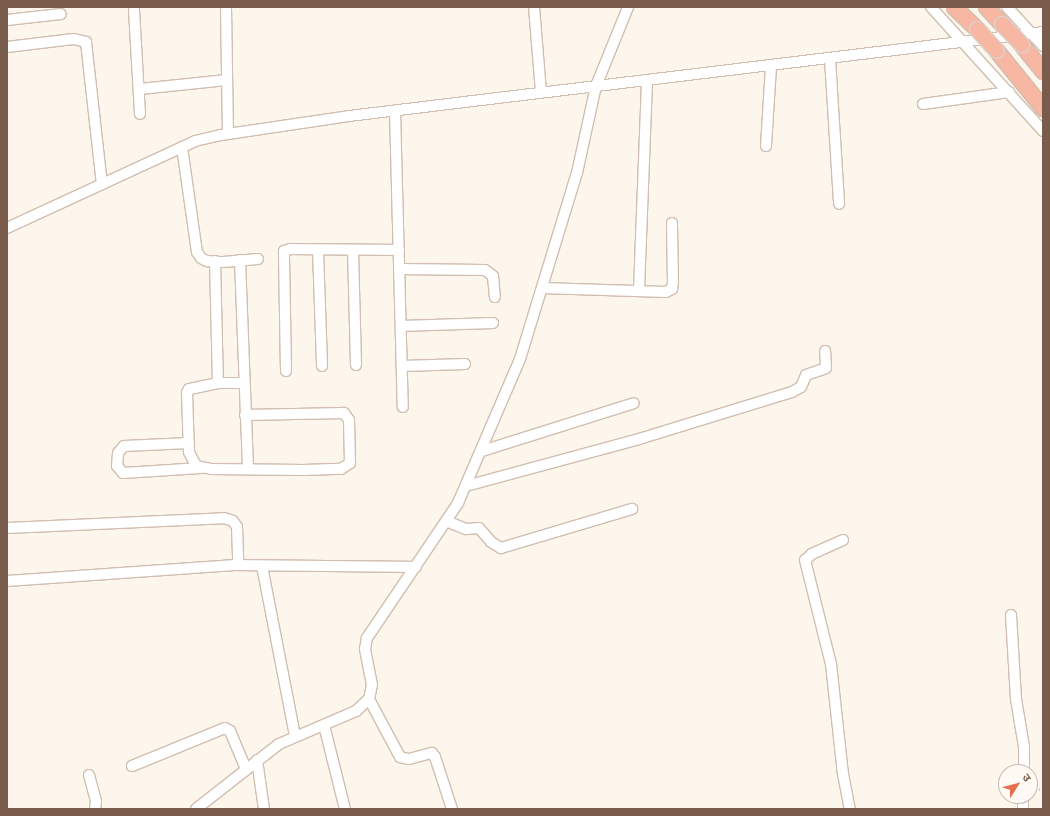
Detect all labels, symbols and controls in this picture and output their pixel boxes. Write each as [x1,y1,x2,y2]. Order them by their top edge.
north arrow [998,764,1038,804]
text: उ [1020,771,1034,784]

